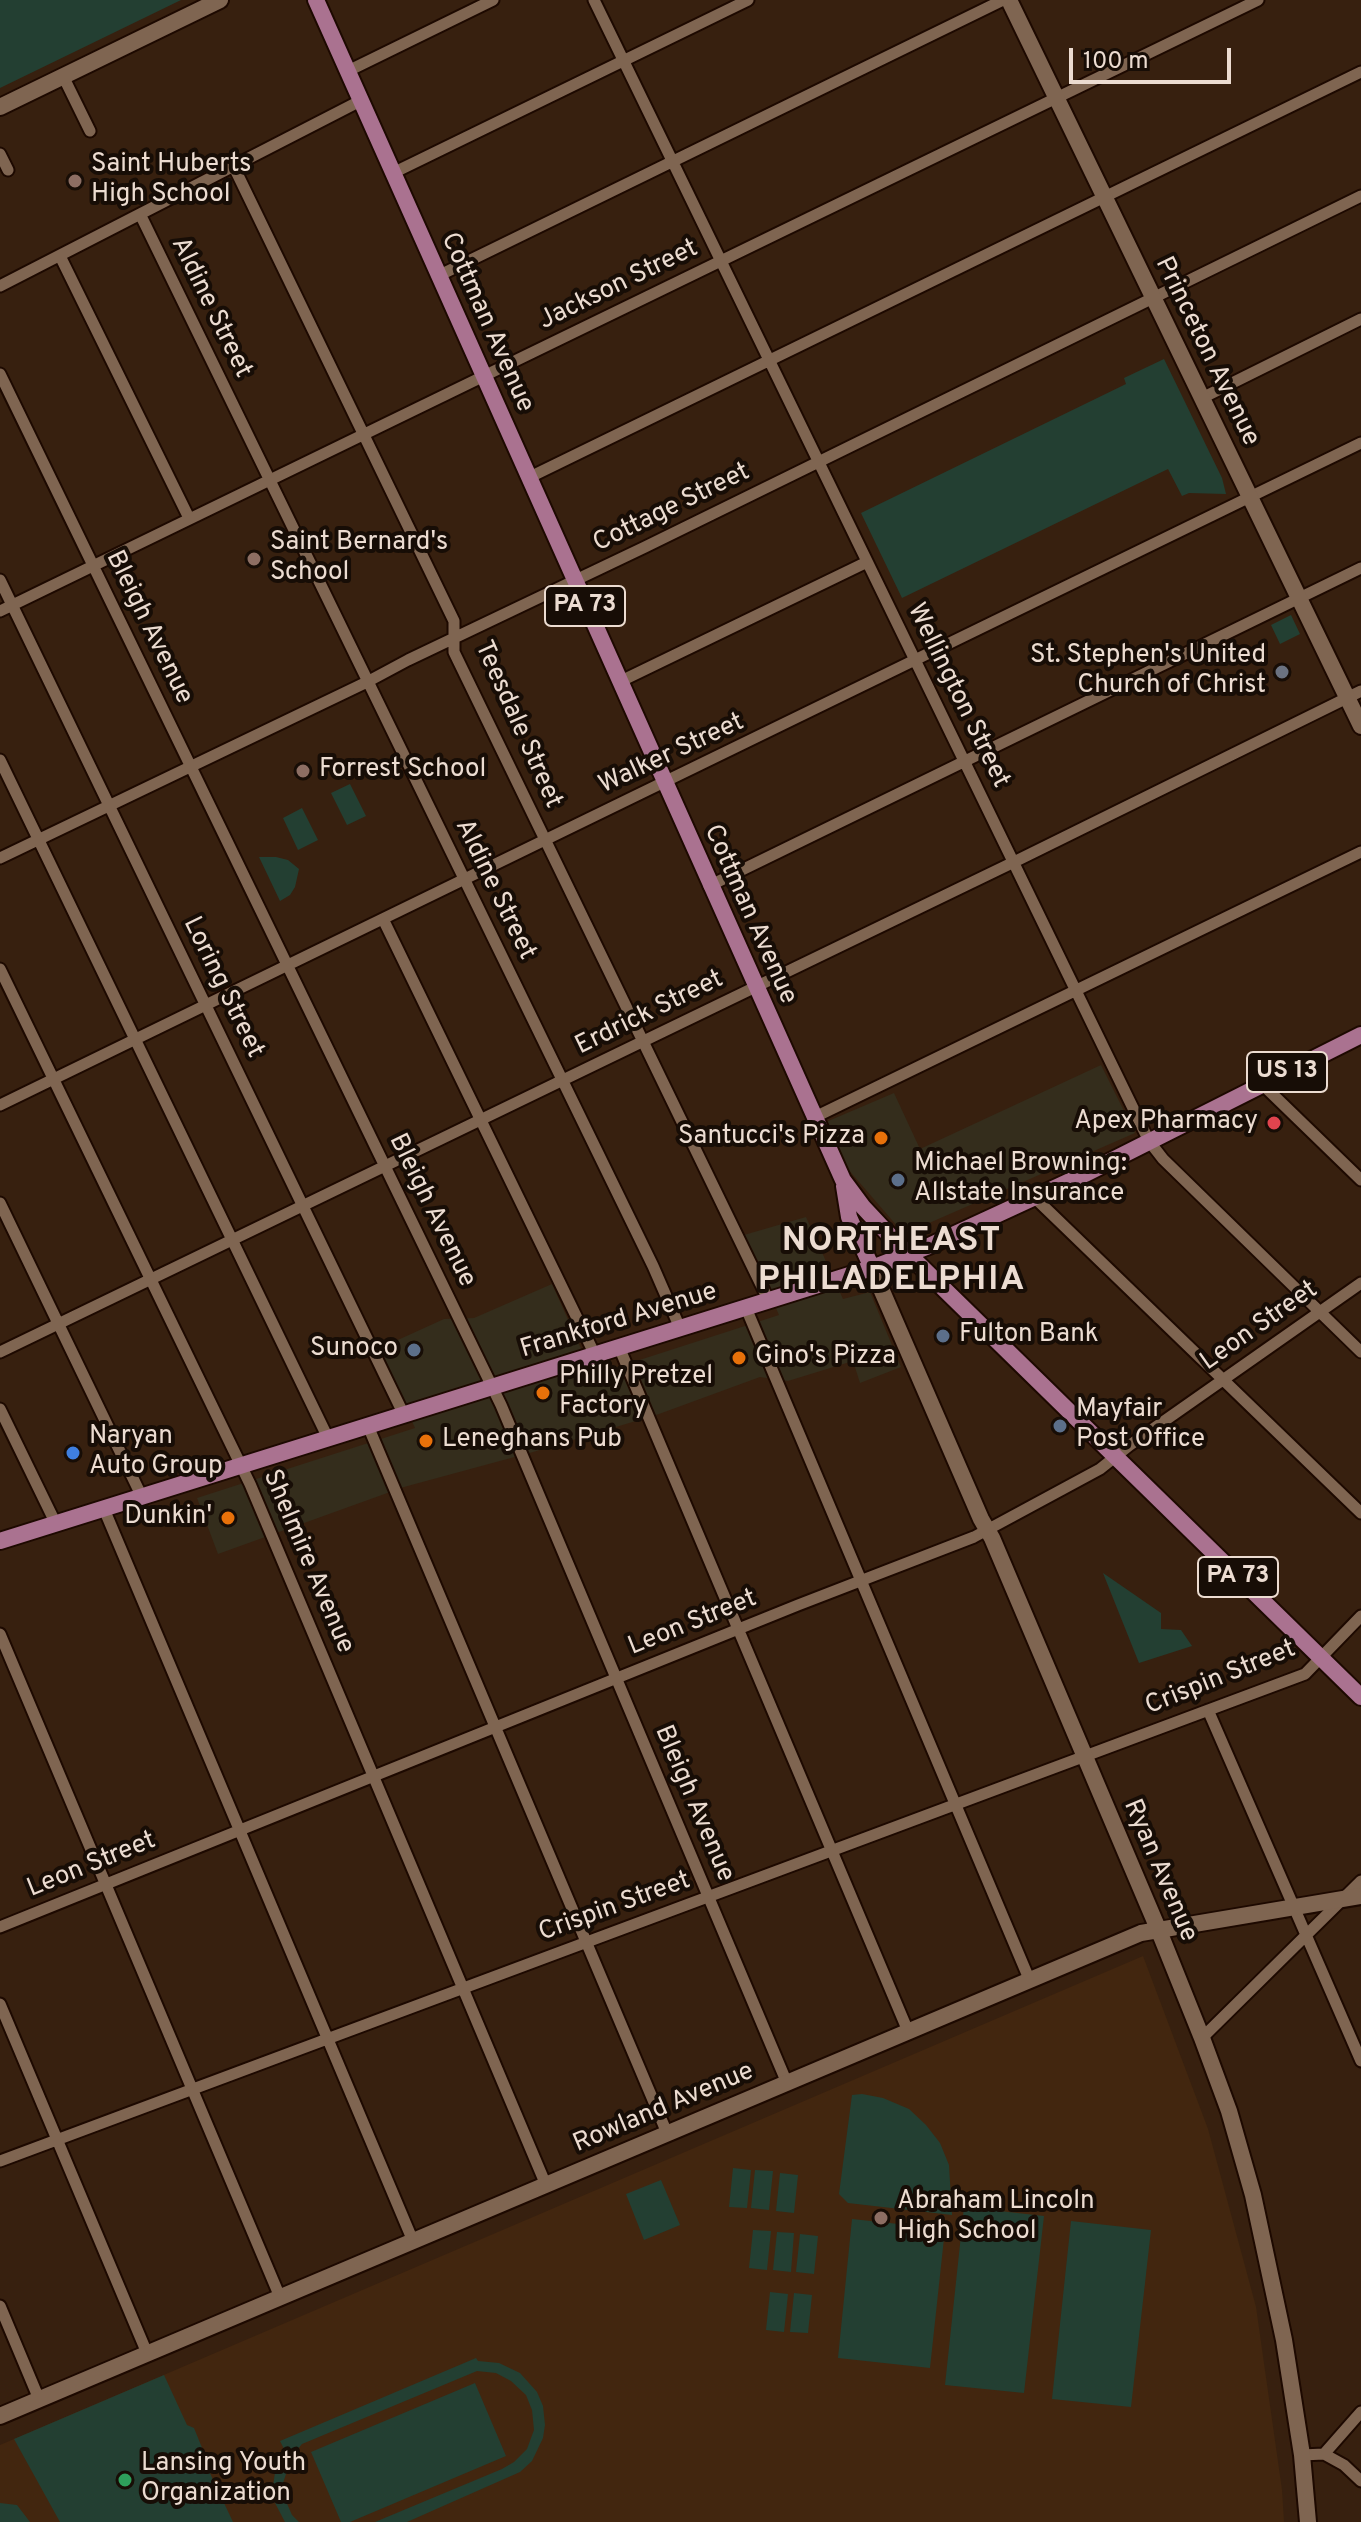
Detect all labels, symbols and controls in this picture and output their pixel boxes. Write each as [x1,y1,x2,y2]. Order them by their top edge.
scale bar [1073,32,1235,82]
text: 100 m [1083,47,1149,77]
place label: Saint Huberts High School [91,150,251,212]
marker: Saint Huberts High School [66,172,84,190]
street label: Cottman Avenue [432,228,540,418]
street label: Aldine Street [163,233,257,383]
street label: Jackson Street [534,234,704,338]
street label: Princeton Avenue [1147,252,1265,452]
street label: Cottage Street [589,458,755,560]
place label: Saint Bernard's School [270,528,448,590]
street label: Bleigh Avenue [97,546,199,710]
marker: Saint Bernard's School [245,550,263,568]
road number: PA 73 [545,586,625,626]
street label: Wellington Street [899,599,1015,793]
street label: Teesdale Street [466,637,568,813]
place label: St. Stephen's United Church of Christ [1030,641,1266,702]
marker: St. Stephen's United Church of Christ [1273,663,1291,681]
street label: Walker Street [594,708,750,802]
place label: Forrest School [319,755,486,787]
marker: Forrest School [294,762,312,780]
street label: Aldine Street [447,815,541,965]
street label: Cottman Avenue [695,820,803,1010]
street label: Loring Street [174,912,270,1064]
street label: Erdrick Street [571,965,729,1063]
road number: US 13 [1247,1052,1327,1092]
place label: Apex Pharmacy [1074,1107,1258,1139]
marker: Apex Pharmacy [1265,1114,1283,1132]
place label: Santucci's Pizza [678,1122,865,1154]
street label: Bleigh Avenue [380,1129,482,1293]
marker: Santucci's Pizza [872,1129,890,1147]
place label: Michael Browning: Allstate Insurance [914,1149,1127,1210]
marker: Michael Browning: Allstate Insurance [889,1171,907,1189]
district label: NORTHEAST PHILADELPHIA [758,1223,1026,1302]
street label: Leon Street [1195,1275,1325,1379]
street label: Frankford Avenue [517,1277,721,1367]
place label: Fulton Bank [959,1320,1099,1352]
marker: Fulton Bank [934,1327,952,1345]
place label: Sunoco [310,1334,398,1366]
marker: Sunoco [405,1341,423,1359]
place label: Gino's Pizza [755,1342,896,1374]
marker: Gino's Pizza [730,1349,748,1367]
place label: Philly Pretzel Factory [559,1362,713,1424]
marker: Philly Pretzel Factory [534,1384,552,1402]
place label: Mayfair Post Office [1076,1395,1205,1456]
marker: Mayfair Post Office [1051,1417,1069,1435]
place label: Naryan Auto Group [89,1422,223,1484]
place label: Leneghans Pub [442,1425,622,1457]
marker: Leneghans Pub [417,1432,435,1450]
marker: Naryan Auto Group [64,1444,82,1462]
street label: Shelmire Avenue [254,1465,360,1659]
place label: Dunkin' [124,1502,212,1534]
marker: Dunkin' [219,1509,237,1527]
road number: PA 73 [1198,1557,1278,1597]
street label: Leon Street [624,1584,762,1664]
street label: Crispin Street [1141,1635,1301,1723]
street label: Bleigh Avenue [646,1721,740,1887]
street label: Ryan Avenue [1115,1795,1203,1947]
street label: Leon Street [23,1826,161,1906]
street label: Crispin Street [535,1866,695,1950]
street label: Rowland Avenue [569,2057,759,2161]
place label: Abraham Lincoln High School [897,2187,1095,2248]
marker: Abraham Lincoln High School [872,2209,890,2227]
place label: Lansing Youth Organization [141,2449,306,2510]
marker: Lansing Youth Organization [116,2471,134,2489]

